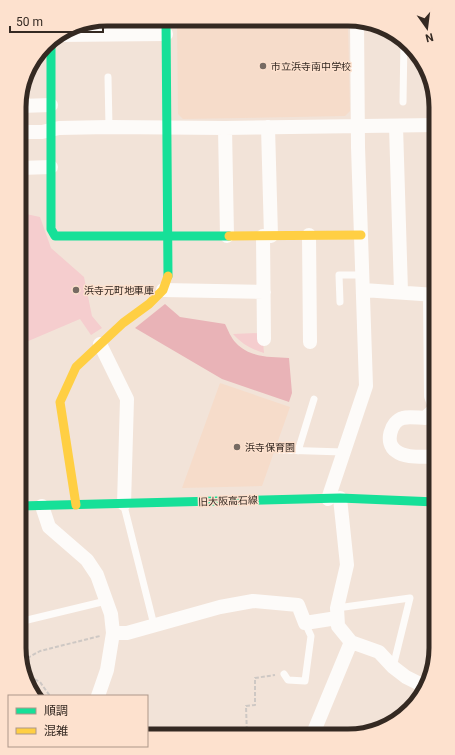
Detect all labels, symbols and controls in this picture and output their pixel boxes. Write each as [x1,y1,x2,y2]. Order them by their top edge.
scale bar [10,8,103,34]
north arrow [407,8,447,48]
text: 50 m [16,15,43,29]
text: N [424,30,435,45]
marker: 市立浜寺南中学校 [258,61,268,71]
place label: 市立浜寺南中学校 [271,61,351,72]
marker: 浜寺元町地車庫 [71,285,81,295]
place label: 浜寺元町地車庫 [84,285,154,296]
marker: 浜寺保育園 [232,442,242,452]
place label: 浜寺保育園 [245,442,295,453]
street label: 旧大阪高石線 [198,494,258,508]
legend [8,695,148,747]
text: 順調 [44,704,68,718]
text: 混雑 [44,724,68,738]

